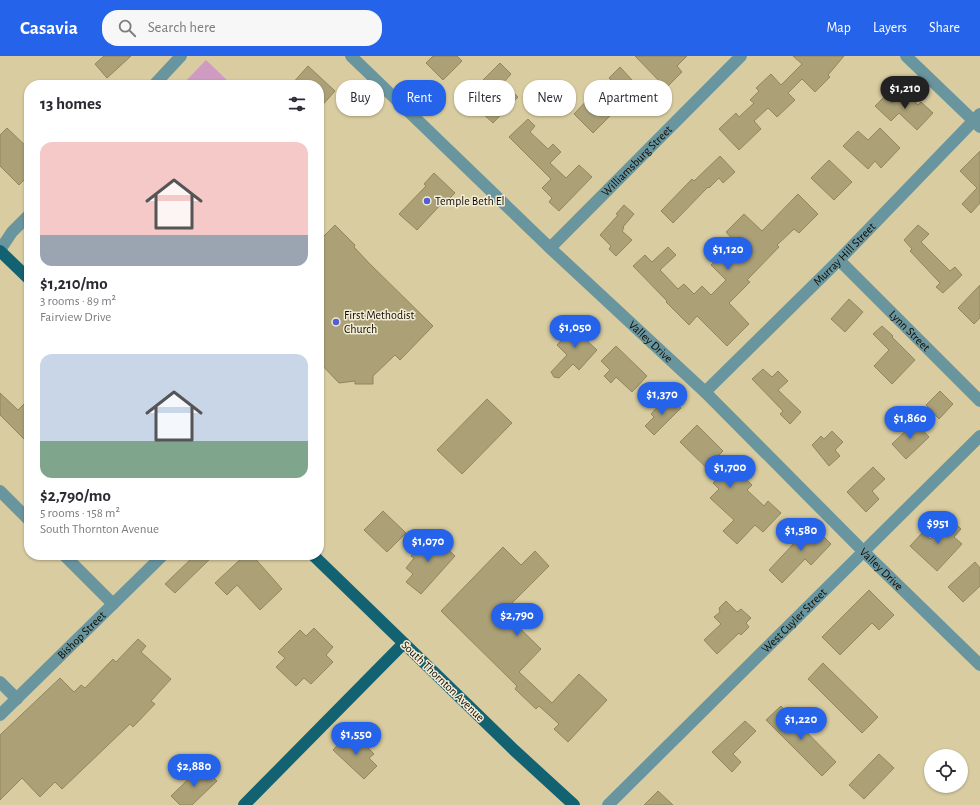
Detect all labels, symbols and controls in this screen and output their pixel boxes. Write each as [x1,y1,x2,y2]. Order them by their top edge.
search box [102,10,382,46]
icon: search [116,17,138,39]
text: Casavia [20,19,78,38]
text: Search here [148,20,216,35]
text: Map [826,21,851,35]
text: Layers [873,21,907,35]
text: Share [929,21,960,35]
pin: $1,210 [872,76,938,110]
chip: Buy [336,80,384,116]
chip: Rent [392,80,446,116]
chip: Filters [454,80,515,116]
chip: New [523,80,576,116]
chip: Apartment [584,80,672,116]
text: $1,210 [889,82,921,95]
icon: filters [286,93,308,115]
text: 13 homes [40,95,102,112]
street label: Williamsburg Street [599,123,674,198]
icon: home [138,168,210,240]
place label: Temple Beth El [435,195,504,207]
marker: Temple Beth El [422,196,432,206]
street label: Murray Hill Street [811,220,878,288]
pin: $1,120 [695,237,761,271]
text: $1,120 [712,243,744,256]
text: $1,210/mo [40,275,108,292]
text: 3 rooms · 89 m² [40,295,116,308]
street label: Lynn Street [887,308,933,354]
place label: First Methodist Church [344,309,415,335]
text: Fairview Drive [40,311,111,324]
pin: $1,050 [542,315,608,349]
marker: First Methodist Church [331,317,341,327]
street label: Valley Drive [626,318,675,365]
text: $1,050 [559,321,591,334]
icon: home [138,380,210,452]
pin: $1,370 [629,382,695,416]
text: $1,370 [646,388,678,401]
pin: $1,860 [877,406,943,440]
text: $1,860 [894,412,926,425]
pin: $1,700 [697,455,763,489]
text: $1,700 [714,461,746,474]
text: $2,790/mo [40,487,111,504]
text: 5 rooms · 158 m² [40,507,120,520]
pin: $951 [914,511,962,545]
text: $951 [927,517,949,530]
pin: $1,580 [768,518,834,552]
text: South Thornton Avenue [40,523,159,536]
text: $1,580 [785,524,817,537]
pin: $1,070 [395,529,461,563]
text: $1,070 [412,535,444,548]
street label: Valley Drive [857,545,905,593]
street label: West Cuyler Street [759,586,829,655]
pin: $2,790 [484,603,550,637]
street label: Bishop Street [55,609,108,661]
text: $2,790 [500,609,534,622]
street label: South Thornton Avenue [399,639,487,723]
pin: $1,220 [768,707,834,741]
text: $1,220 [785,713,817,726]
pin: $1,550 [323,722,389,756]
text: $1,550 [340,728,372,741]
map controls [924,749,968,793]
button: locate [924,749,968,793]
pin: $2,880 [161,754,227,788]
text: $2,880 [177,760,211,773]

